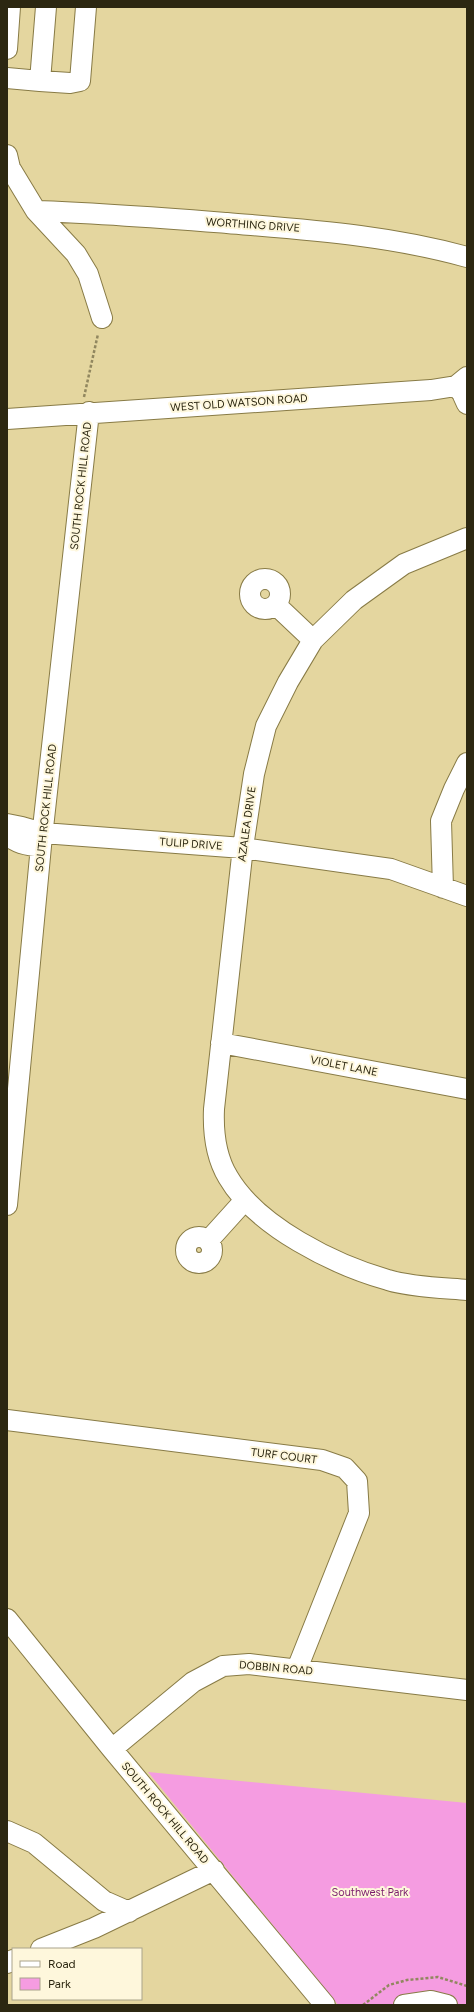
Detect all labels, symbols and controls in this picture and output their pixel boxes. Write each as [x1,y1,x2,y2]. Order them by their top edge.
street label: WORTHING DRIVE [205,215,301,235]
street label: WEST OLD WATSON ROAD [170,392,309,414]
street label: SOUTH ROCK HILL ROAD [68,421,94,551]
street label: SOUTH ROCK HILL ROAD [33,743,59,873]
street label: AZALEA DRIVE [235,786,259,862]
street label: TULIP DRIVE [159,835,223,853]
street label: VIOLET LANE [309,1053,379,1079]
street label: TURF COURT [250,1445,318,1467]
street label: DOBBIN ROAD [238,1658,314,1678]
street label: SOUTH ROCK HILL ROAD [119,1760,212,1867]
park label: Southwest Park [332,1886,409,1899]
legend [12,1948,142,2000]
text: Road [48,1957,76,1971]
text: Park [48,1977,71,1991]

